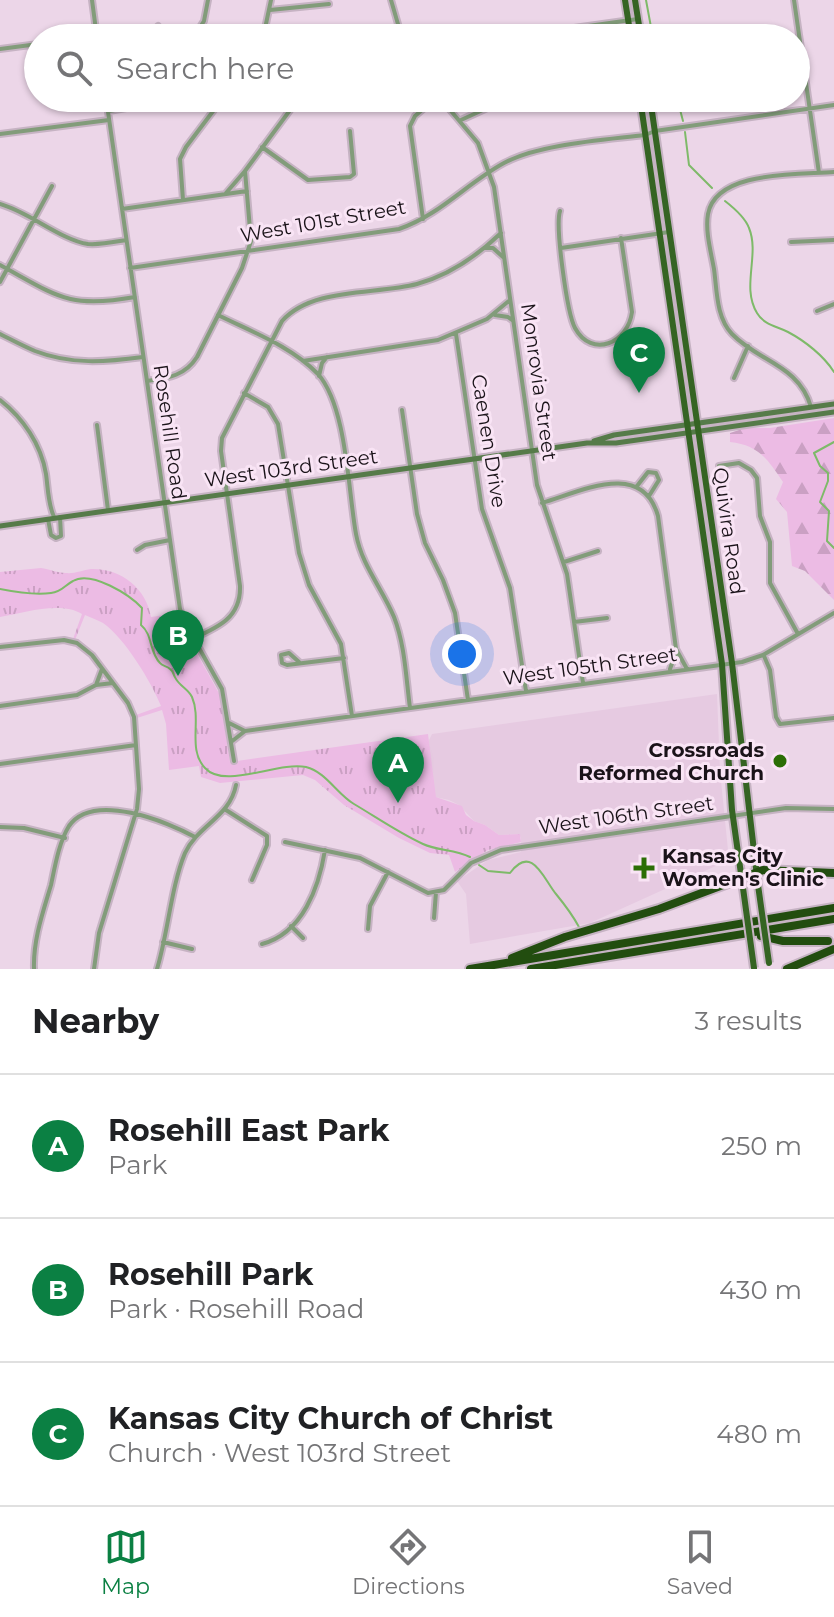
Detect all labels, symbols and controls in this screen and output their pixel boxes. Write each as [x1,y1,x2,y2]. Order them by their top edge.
search box [24,24,810,112]
icon: search [52,46,96,90]
text: Search here [116,50,294,87]
street label: West 101st Street [238,195,408,247]
street label: Monrovia Street [516,302,562,462]
pin: C [613,327,665,393]
street label: Rosehill Road [149,363,191,501]
street label: Caenen Drive [467,373,511,509]
street label: West 103rd Street [203,444,379,492]
street label: Quivira Road [708,466,750,596]
pin: B [152,610,204,676]
your location [442,634,482,674]
street label: West 105th Street [501,642,679,690]
pin: A [372,737,424,803]
place label: Crossroads Reformed Church [578,738,764,785]
marker: Crossroads Reformed Church [771,752,789,770]
street label: West 106th Street [537,791,715,839]
place label: Kansas City Women's Clinic [662,844,824,891]
marker: Kansas City Women's Clinic [633,857,655,879]
text: Nearby [32,1000,159,1042]
text: 3 results [695,1005,802,1037]
text: Rosehill East Park [108,1112,389,1149]
text: A [48,1130,68,1162]
text: 250 m [721,1130,802,1162]
text: Park [108,1149,167,1181]
text: Rosehill Park [108,1256,313,1293]
text: B [48,1274,68,1306]
text: 430 m [719,1274,802,1306]
text: Park · Rosehill Road [108,1293,364,1325]
text: Kansas City Church of Christ [108,1400,553,1437]
text: C [49,1418,67,1450]
text: 480 m [716,1418,802,1450]
text: Church · West 103rd Street [108,1437,451,1469]
tab: Map [101,1525,150,1600]
tab: Directions [352,1525,465,1600]
tab: Saved [667,1525,733,1600]

